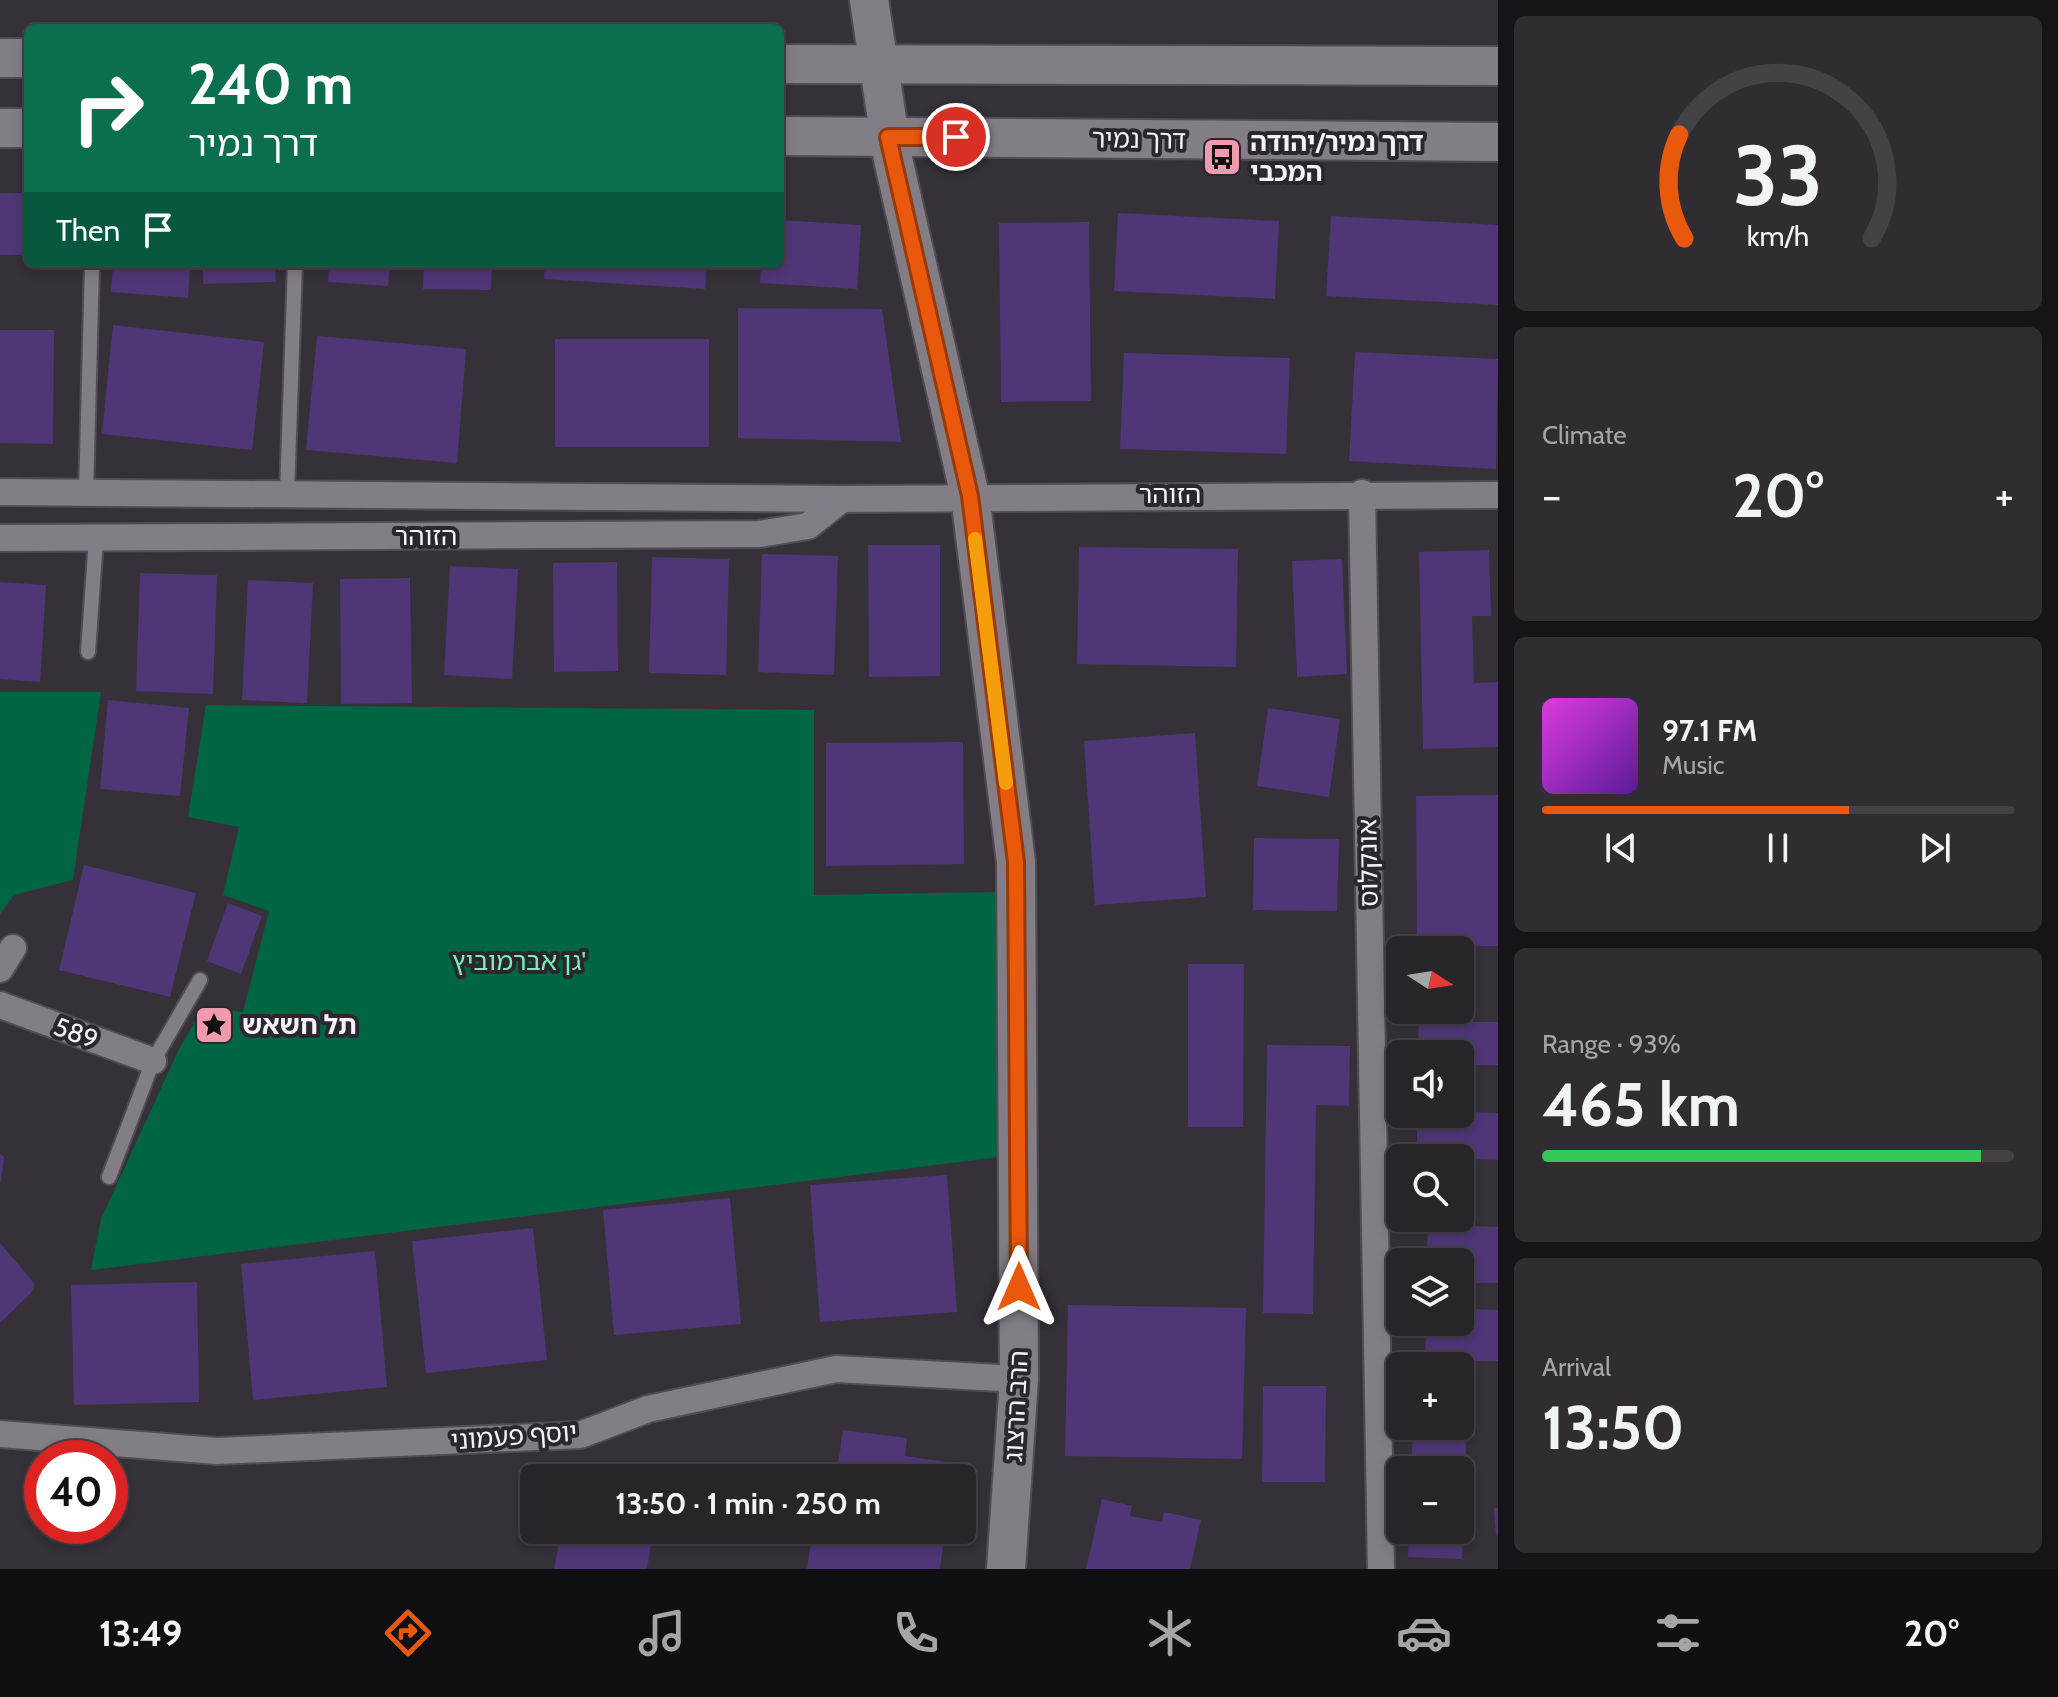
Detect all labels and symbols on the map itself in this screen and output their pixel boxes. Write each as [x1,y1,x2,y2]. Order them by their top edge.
pin [922,103,990,171]
street label: דרך נמיר [1092,122,1186,156]
place label: דרך נמיר/יהודה המכבי [1250,126,1424,188]
bus stop icon: דרך נמיר/יהודה המכבי [1201,136,1243,178]
street label: הזוהר [1139,478,1201,510]
street label: הזוהר [395,520,457,552]
street label: אונקלוס [1351,819,1385,907]
north arrow [1386,936,1474,1024]
park label: גן אברמוביץ' [452,945,586,977]
place icon: תל חשאש [193,1004,235,1046]
place label: תל חשאש [242,1009,357,1041]
street label: 589 [50,1010,102,1056]
position arrow [977,1245,1061,1329]
street label: הרב הרצוג [997,1349,1035,1463]
street label: יוסף פעמוני [450,1416,578,1456]
speed limit sign: 40 [24,1440,128,1544]

